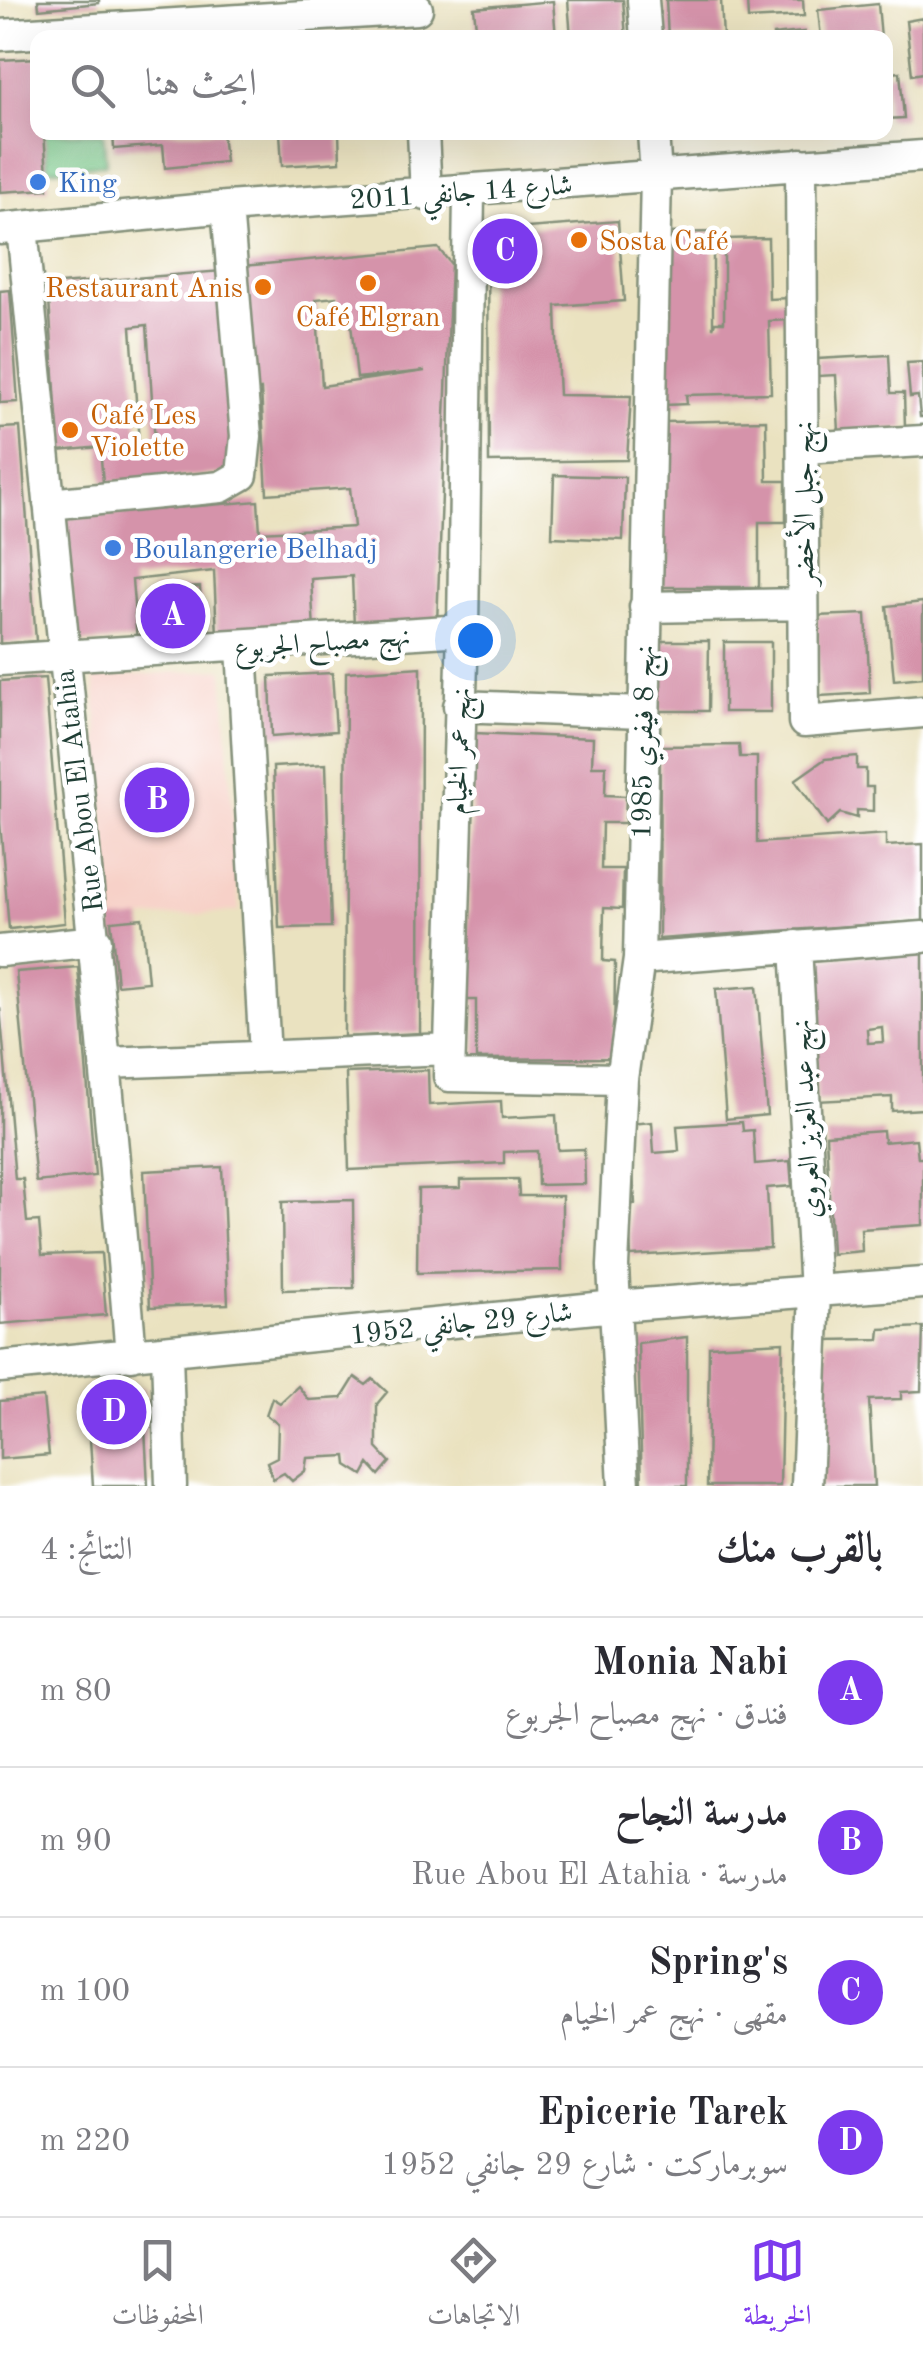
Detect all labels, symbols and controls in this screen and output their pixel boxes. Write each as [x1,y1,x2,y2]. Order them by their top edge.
search box [30,30,893,140]
icon: search [65,58,120,113]
text: ابحث هنا [145,66,257,104]
marker: King [27,171,49,193]
place label: King [58,171,117,199]
street label: شارع 14 جانفي 2011 [349,172,574,227]
pin: C [472,214,538,288]
marker: Sosta Café [568,229,590,251]
place label: Sosta Café [599,229,729,257]
marker: Café Elgran [357,272,379,294]
place label: Restaurant Anis [45,276,243,304]
marker: Restaurant Anis [252,276,274,298]
place label: Café Elgran [296,305,441,333]
place label: Café Les Violette [90,403,196,463]
marker: Café Les Violette [59,419,81,441]
street label: نهج جبل الأخضر [785,421,828,588]
marker: Boulangerie Belhadj [102,537,124,559]
place label: Boulangerie Belhadj [133,537,378,565]
pin: A [140,578,206,654]
your location [450,615,501,666]
street label: نهج مصباح الجربوع [233,624,412,673]
street label: نهج 8 فيفري 1985 [629,645,669,840]
street label: Rue Abou El Atahia [52,667,110,914]
street label: نهج عمر الخيام [445,687,485,816]
pin: B [124,762,190,838]
street label: نهج عبد العزيز العروي [789,1018,835,1219]
street label: شارع 29 جانفي 1952 [349,1299,575,1362]
pin: D [82,1374,146,1450]
text: بالقرب منك [716,1529,883,1571]
text: النتائج: 4 [40,1535,133,1567]
text: Monia Nabi [593,1645,788,1683]
text: 80 m [40,1676,112,1708]
text: A [838,1676,863,1708]
text: فندق · نهج مصباح الجربوع [504,1700,788,1732]
text: مدرسة النجاح [615,1795,788,1833]
text: 90 m [40,1826,112,1858]
text: B [839,1826,862,1858]
text: مدرسة · Rue Abou El Atahia [411,1860,788,1892]
text: Spring's [648,1945,788,1983]
text: 100 m [40,1976,130,2008]
text: C [840,1976,861,2008]
text: مقهى · نهج عمر الخيام [560,2000,788,2032]
text: Epicerie Tarek [538,2095,788,2133]
text: 220 m [40,2126,130,2158]
text: D [838,2126,863,2158]
text: سوبرماركت · شارع 29 جانفي 1952 [381,2150,788,2182]
tab: المحفوظات [112,2233,204,2342]
tab: الاتجاهات [427,2233,520,2342]
tab: الخريطة [743,2233,811,2342]

